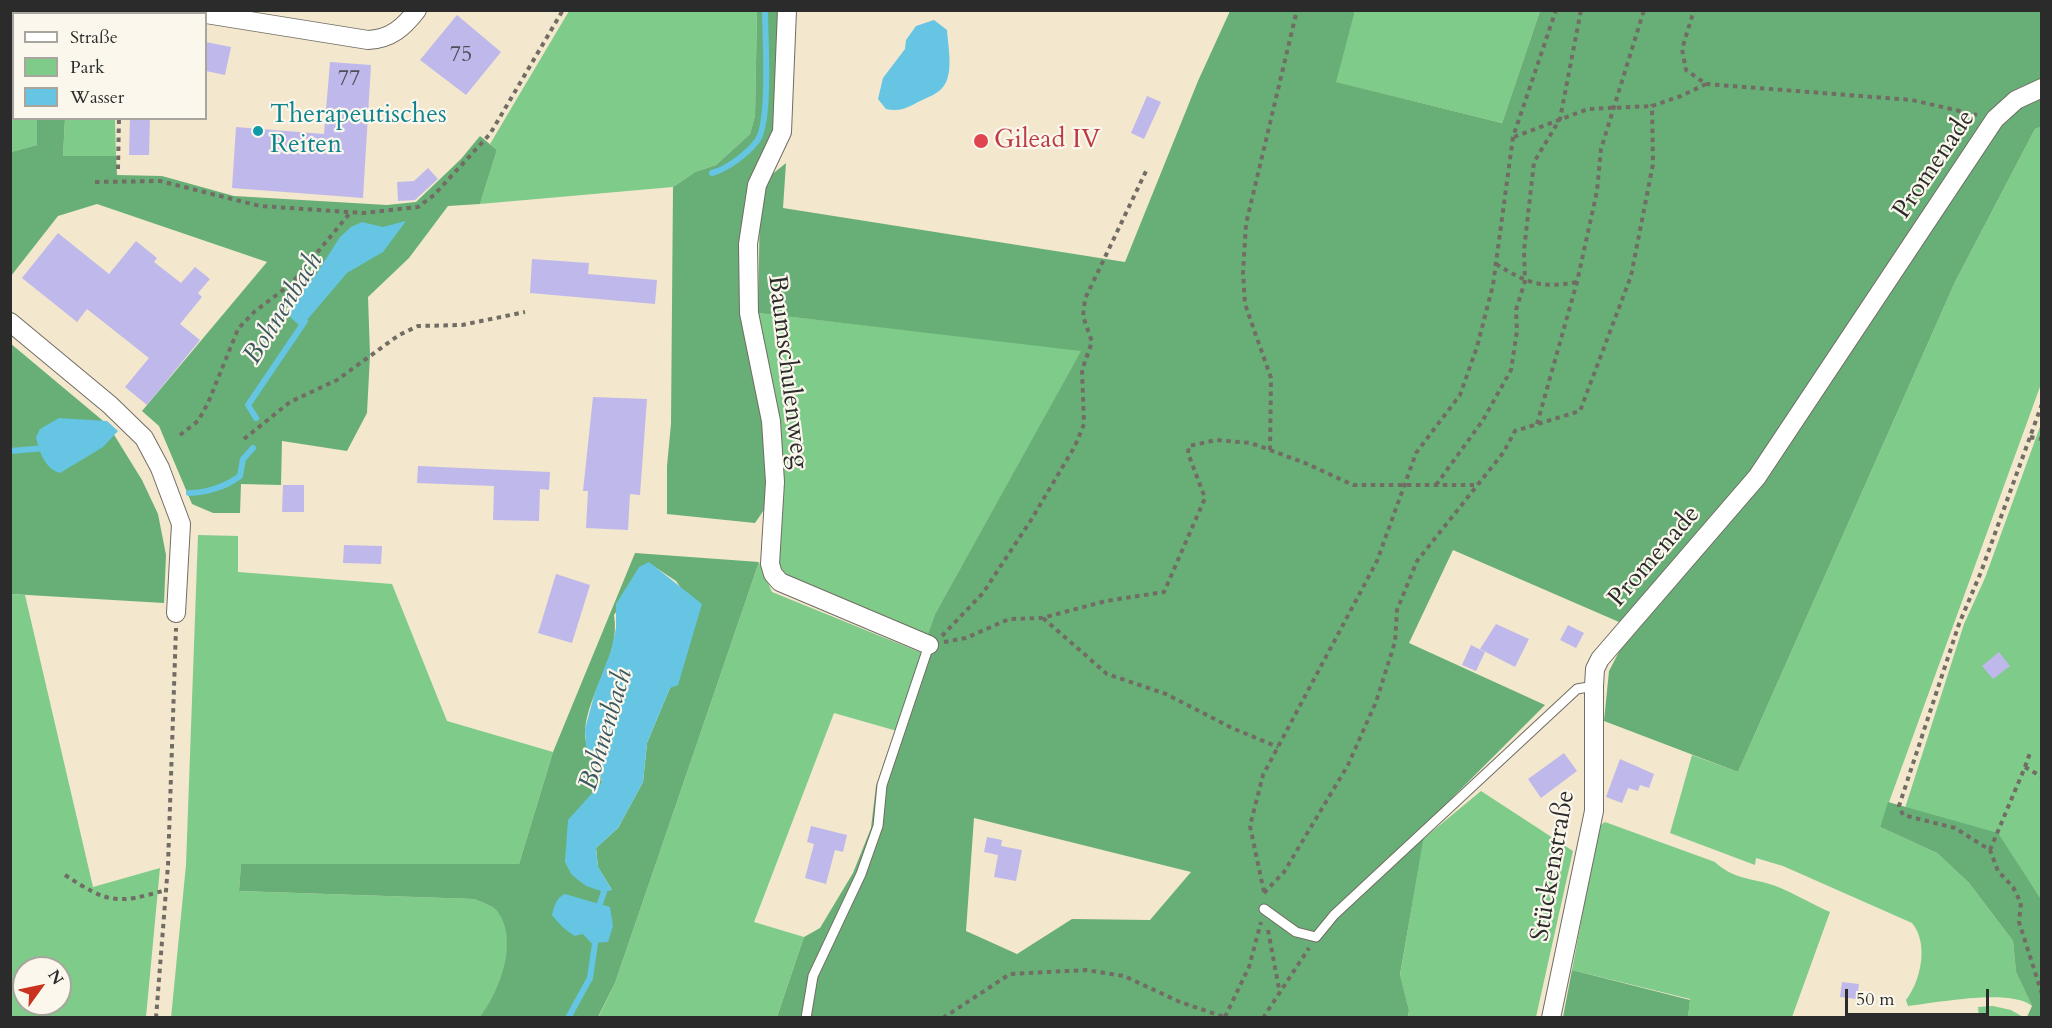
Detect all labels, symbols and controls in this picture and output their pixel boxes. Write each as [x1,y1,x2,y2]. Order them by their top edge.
legend [12,12,207,120]
text: Straße [70,25,118,50]
house number: 75 [450,43,472,69]
text: Park [70,55,105,80]
house number: 77 [338,67,360,93]
text: Wasser [70,85,124,110]
place label: Therapeutisches Reiten [270,100,447,162]
street label: Promenade [1887,105,1983,225]
marker: Therapeutisches Reiten [251,124,265,138]
place label: Gilead IV [994,125,1100,157]
marker: Gilead IV [972,132,990,150]
water label: Bohnenbach [237,247,331,371]
street label: Baumschulenweg [760,273,814,471]
street label: Promenade [1602,500,1708,614]
water label: Bohnenbach [573,665,641,795]
street label: Stückenstraße [1525,788,1583,944]
north arrow [12,956,72,1016]
text: N [42,965,68,989]
scale bar [1848,977,1992,1015]
text: 50 m [1856,987,1895,1012]

